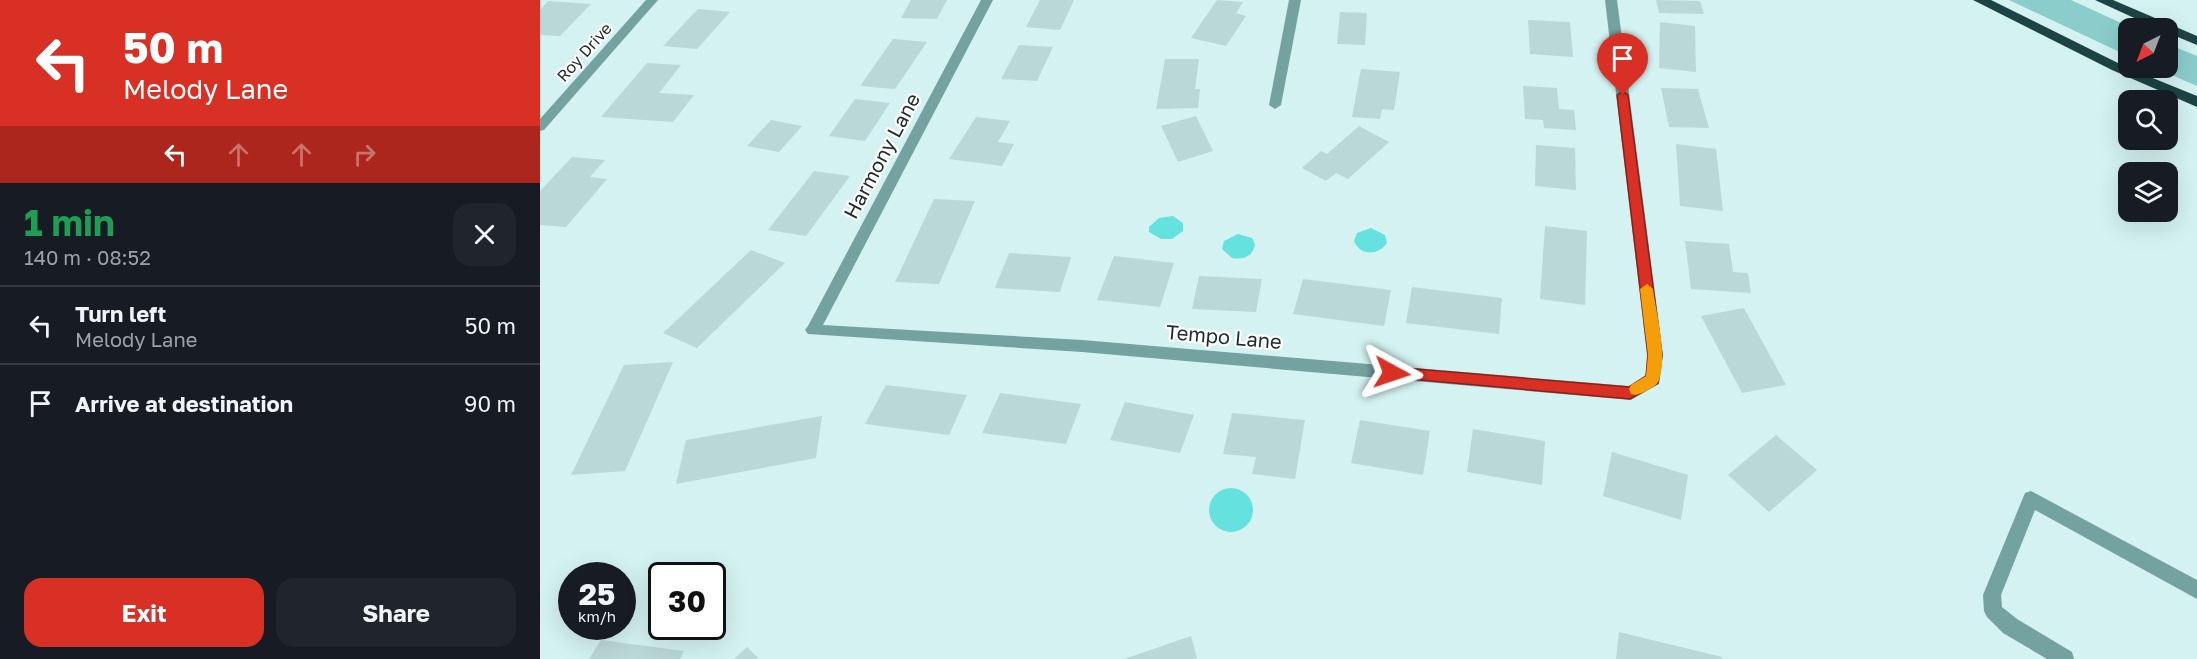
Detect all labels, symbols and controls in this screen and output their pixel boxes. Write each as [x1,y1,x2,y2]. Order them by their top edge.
street label: Roy Drive [552,18,616,86]
north arrow [2118,18,2178,78]
map controls [2118,18,2178,222]
text: 50 m [123,22,223,72]
icon: left [24,24,102,102]
pin [1597,33,1648,95]
icon: arrive [1606,42,1639,75]
text: Melody Lane [123,73,288,105]
street label: Harmony Lane [838,89,924,222]
button: search [2118,90,2178,150]
icon: left [159,138,192,171]
icon: ahead [222,138,255,171]
icon: ahead [285,138,318,171]
icon: right [348,138,381,171]
button: layers [2118,162,2178,222]
text: 1 min [24,201,115,244]
button: close [453,203,516,266]
text: 140 m · 08:52 [24,245,151,269]
text: Turn left [75,300,166,327]
icon: left [24,309,57,342]
text: 50 m [465,312,516,339]
street label: Tempo Lane [1165,319,1283,353]
text: Melody Lane [75,327,197,351]
position arrow [1360,341,1424,405]
icon: arrive [24,387,57,420]
text: Arrive at destination [75,390,293,417]
text: 90 m [464,390,516,417]
speed limit sign: 30 [648,562,726,640]
text: 25 [579,576,615,612]
button: Exit [24,578,264,647]
button: Share [276,578,516,647]
text: km/h [578,607,616,625]

